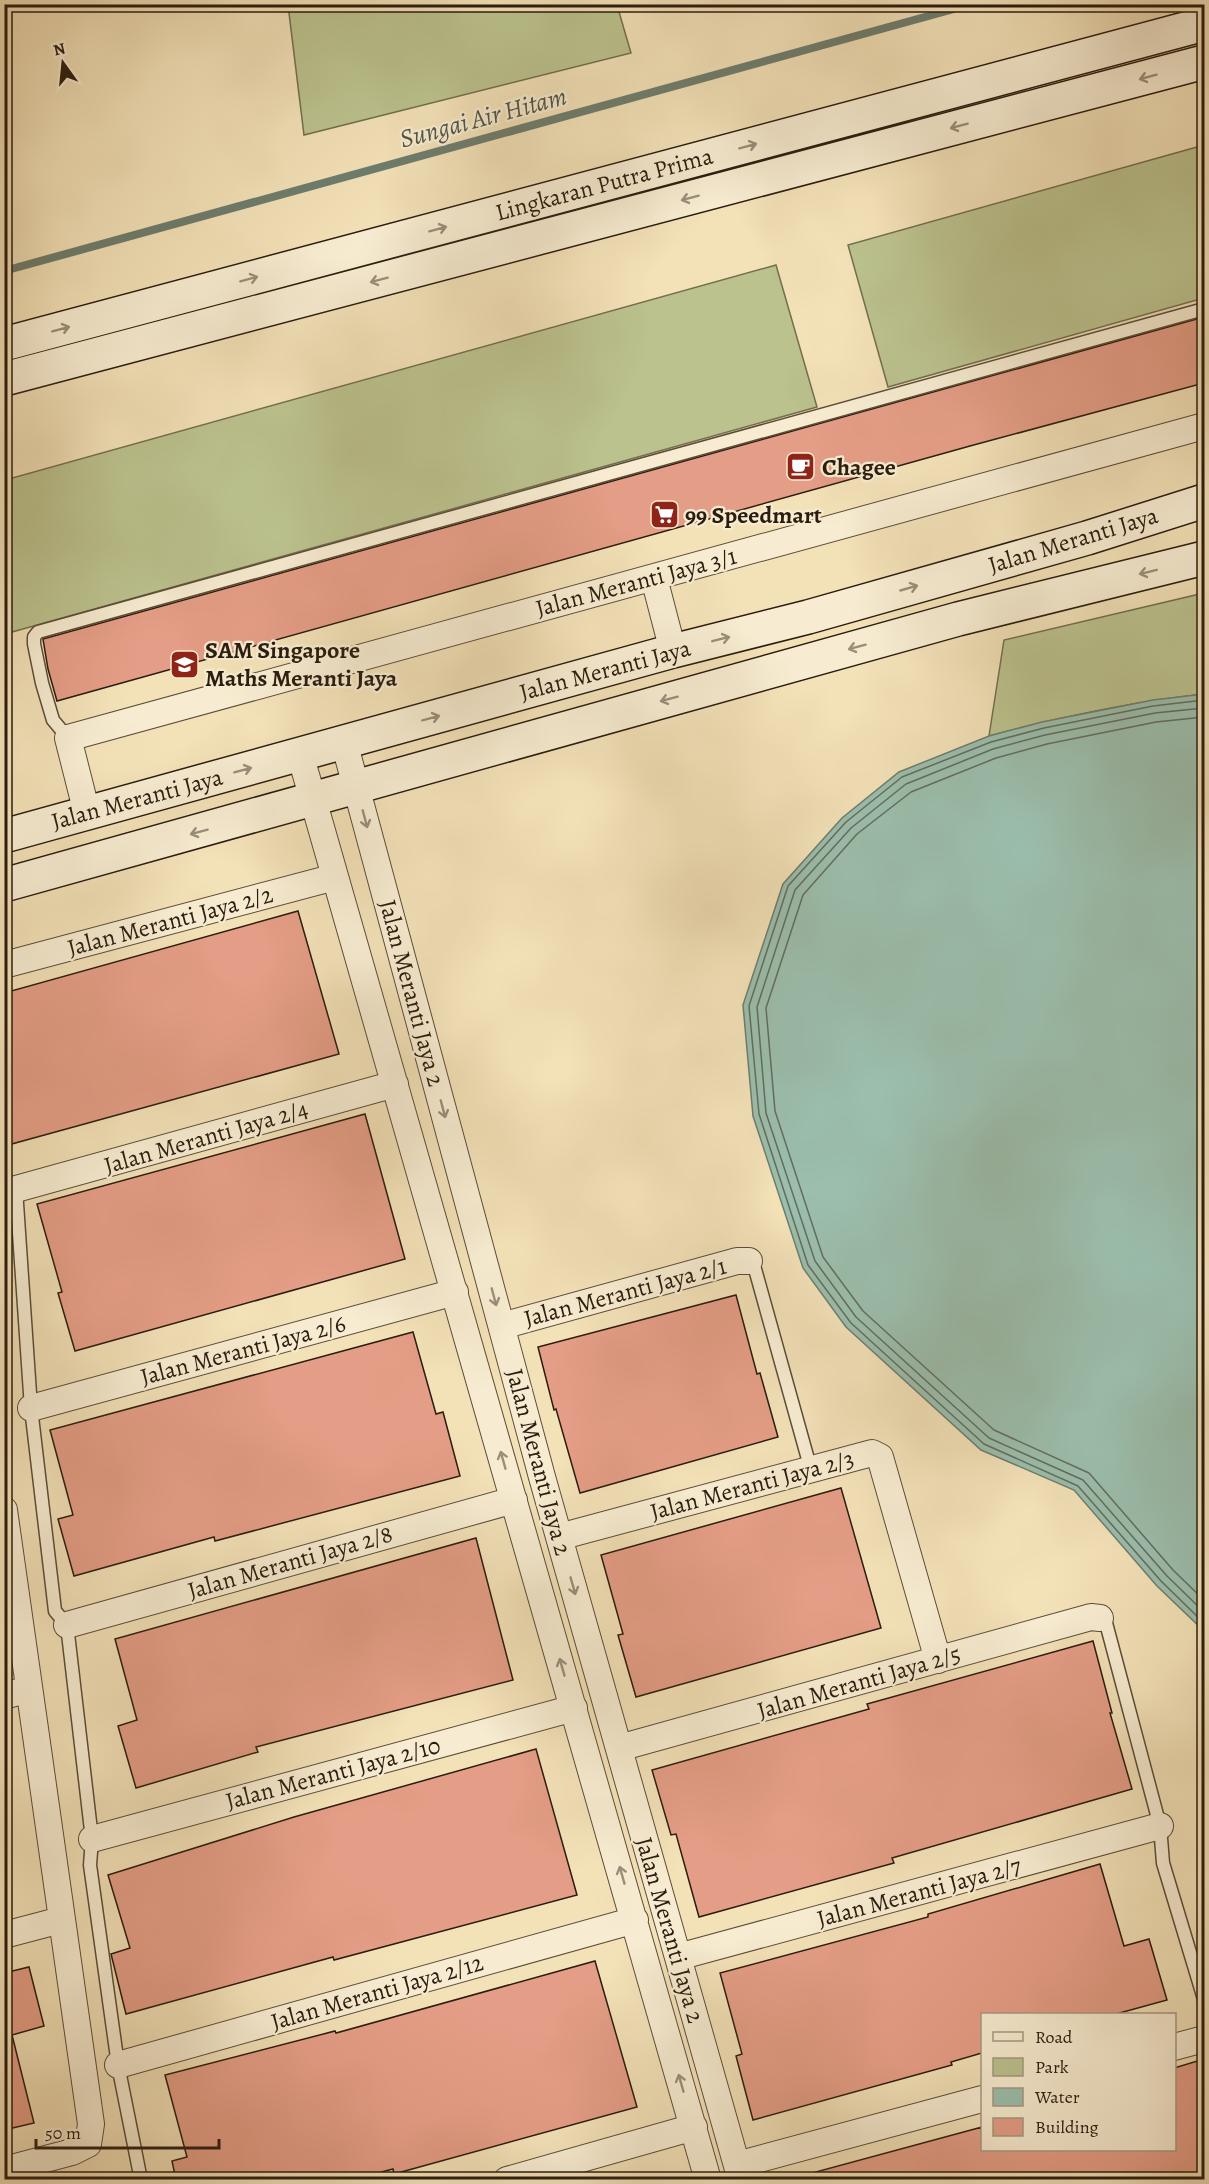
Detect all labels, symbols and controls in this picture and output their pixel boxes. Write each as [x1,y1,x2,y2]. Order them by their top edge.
north arrow [33,33,93,93]
text: N [51,37,68,62]
one-way arrow [1139,71,1158,83]
water label: Sungai Air Hitam [396,78,570,157]
one-way arrow [950,121,969,133]
street label: Lingkaran Putra Prima [492,139,717,228]
one-way arrow [738,140,757,152]
one-way arrow [681,192,700,204]
one-way arrow [428,223,447,234]
one-way arrow [240,273,259,284]
one-way arrow [370,274,389,286]
one-way arrow [51,323,70,335]
cafe icon: Chagee [785,451,817,483]
place label: Chagee [822,451,896,483]
supermarket icon: 99 Speedmart [648,499,680,531]
place label: 99 Speedmart [685,499,822,531]
street label: Jalan Meranti Jaya [984,499,1163,581]
street label: Jalan Meranti Jaya 3/1 [532,540,740,624]
one-way arrow [1139,566,1158,578]
one-way arrow [899,582,918,593]
street label: Jalan Meranti Jaya [516,632,695,708]
one-way arrow [711,633,730,645]
place label: SAM Singapore Maths Meranti Jaya [205,634,398,694]
one-way arrow [848,642,867,653]
school or university icon: SAM Singapore Maths Meranti Jaya [168,648,200,680]
one-way arrow [660,693,679,705]
one-way arrow [421,712,440,723]
street label: Jalan Meranti Jaya [48,761,227,837]
one-way arrow [233,764,252,775]
one-way arrow [360,809,371,828]
one-way arrow [190,827,209,838]
street label: Jalan Meranti Jaya 2/2 [64,878,276,964]
street label: Jalan Meranti Jaya 2 [372,896,452,1090]
street label: Jalan Meranti Jaya 2/4 [100,1093,312,1181]
one-way arrow [438,1099,449,1118]
street label: Jalan Meranti Jaya 2/1 [520,1250,730,1334]
one-way arrow [489,1287,500,1306]
street label: Jalan Meranti Jaya 2/6 [137,1307,349,1393]
street label: Jalan Meranti Jaya 2 [499,1365,579,1559]
street label: Jalan Meranti Jaya 2/3 [646,1442,858,1528]
one-way arrow [497,1451,508,1470]
street label: Jalan Meranti Jaya 2/8 [184,1517,396,1607]
one-way arrow [568,1576,579,1595]
street label: Jalan Meranti Jaya 2/5 [754,1638,964,1726]
one-way arrow [556,1658,567,1677]
street label: Jalan Meranti Jaya 2/10 [222,1729,444,1817]
street label: Jalan Meranti Jaya 2 [628,1833,712,2027]
street label: Jalan Meranti Jaya 2/7 [813,1849,1025,1935]
one-way arrow [616,1866,627,1885]
street label: Jalan Meranti Jaya 2/12 [267,1946,487,2038]
legend [981,2013,1176,2151]
text: Road [1035,2025,1073,2049]
text: Park [1035,2055,1069,2079]
one-way arrow [675,2074,686,2093]
text: Water [1034,2085,1080,2109]
scale bar [36,2112,219,2150]
text: Building [1035,2115,1099,2139]
text: 50 m [45,2121,81,2145]

